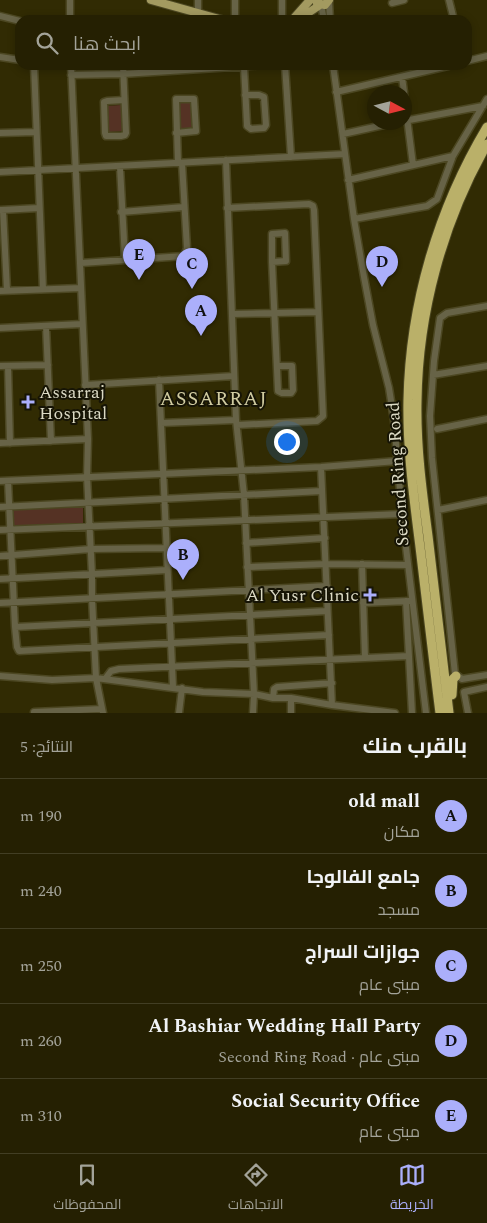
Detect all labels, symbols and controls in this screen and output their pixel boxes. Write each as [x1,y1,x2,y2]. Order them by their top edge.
search box [15,15,472,70]
icon: search [33,29,61,57]
text: ابحث هنا [73,30,141,59]
north arrow [367,85,412,130]
pin: E [123,239,155,280]
pin: D [366,246,398,287]
pin: C [176,248,208,289]
pin: A [185,295,217,336]
place label: Assarraj Hospital [39,379,107,427]
district label: ASSARRAJ [160,384,268,414]
marker: Assarraj Hospital [21,395,35,409]
street label: Second Ring Road [379,401,417,547]
your location [274,429,300,455]
pin: B [167,539,199,580]
place label: Al Yusr Clinic [246,582,359,609]
marker: Al Yusr Clinic [363,588,377,602]
text: بالقرب منك [363,731,467,763]
text: النتائج: 5 [20,735,73,759]
text: old mall [348,787,420,816]
text: 190 m [20,804,62,828]
text: A [445,804,457,828]
text: مكان [384,820,420,844]
text: جامع الفالوجا [307,863,420,892]
text: 240 m [20,879,62,903]
text: B [445,879,457,903]
text: مسجد [378,898,420,922]
text: جوازات السراج [305,938,420,967]
text: 250 m [20,954,62,978]
text: C [445,954,457,978]
text: مبنى عام [359,973,420,997]
text: Al Bashiar Wedding Hall Party [148,1012,420,1041]
text: 260 m [20,1029,62,1053]
text: D [445,1029,457,1053]
text: مبنى عام · Second Ring Road [218,1045,420,1069]
text: Social Security Office [231,1087,420,1116]
text: 310 m [20,1104,62,1128]
text: E [446,1104,456,1128]
text: مبنى عام [359,1120,420,1144]
tab: المحفوظات [53,1161,121,1217]
tab: الاتجاهات [228,1161,283,1217]
tab: الخريطة [390,1161,434,1217]

